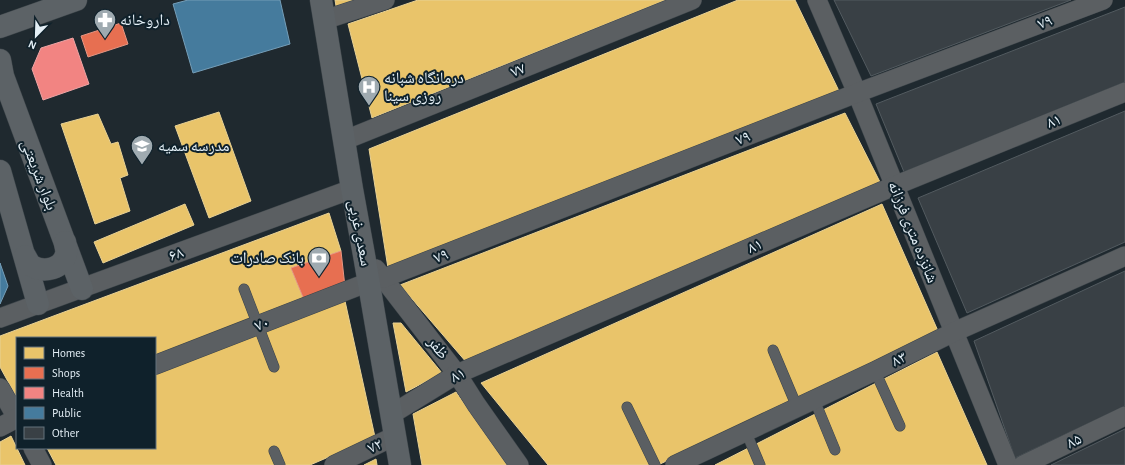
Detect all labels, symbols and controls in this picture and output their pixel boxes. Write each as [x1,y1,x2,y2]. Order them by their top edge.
pharmacy icon: داروخانه [92,7,118,40]
place label: داروخانه [120,12,170,29]
street label: ۷۹ [1035,12,1055,32]
north arrow [16,16,56,56]
text: N [27,38,38,51]
street label: ۷۷ [508,60,528,80]
place label: درمانگاه شبانه روزی سینا [384,70,464,106]
hospital icon: درمانگاه شبانه روزی سینا [356,74,382,107]
street label: ۸۱ [1044,111,1064,131]
street label: ۷۹ [733,128,753,148]
school or university icon: مدرسه سمیه [129,133,155,166]
street label: بلوار شریعتی [16,137,60,213]
place label: مدرسه سمیه [158,138,230,155]
street label: شانزده متری فرزانه [883,179,941,286]
street label: سعدی غربی [344,198,374,268]
street label: ۸۱ [745,236,765,256]
street label: ۶۸ [167,244,185,264]
bank icon: بانک صادرات [306,245,332,278]
street label: ۷۹ [431,246,451,266]
place label: بانک صادرات [231,250,304,267]
street label: ۷۰ [252,314,272,334]
street label: ظفر [423,333,451,363]
legend [16,337,156,449]
text: Homes [52,347,85,359]
street label: ۸۳ [889,349,909,369]
street label: ۸۱ [448,365,468,385]
text: Shops [52,367,80,379]
text: Health [52,387,84,399]
text: Public [52,407,81,419]
text: Other [52,427,79,439]
street label: ۸۵ [1064,431,1084,451]
street label: ۷۲ [365,436,385,456]

